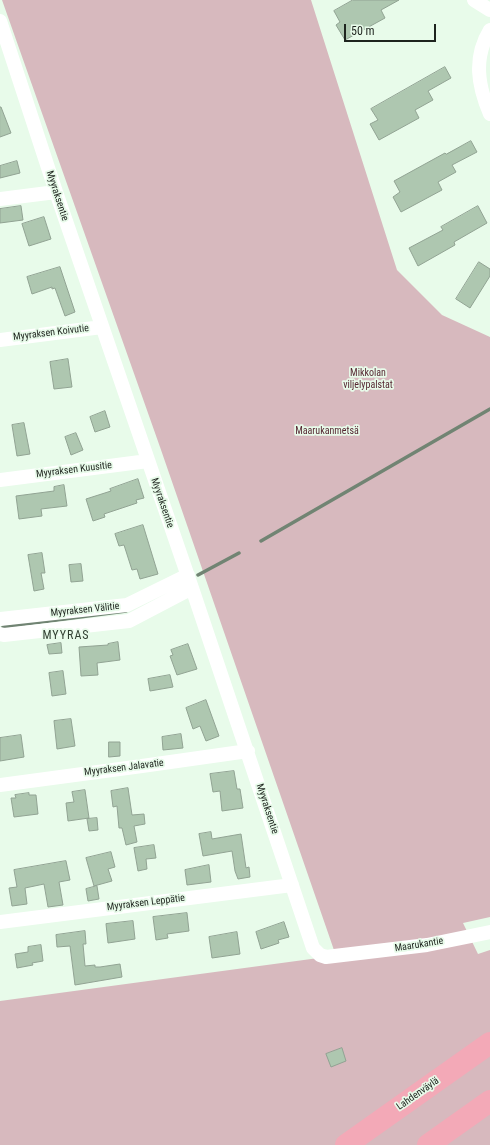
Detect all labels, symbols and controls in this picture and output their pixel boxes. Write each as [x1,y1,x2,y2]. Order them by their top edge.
scale bar [346,16,438,42]
text: 50 m [351,24,375,38]
street label: Myyraksentie [43,169,71,223]
street label: Myyraksen Koivutie [12,322,90,344]
park label: Mikkolan viljelypalstat [343,367,393,390]
park label: Maarukanmetsä [295,425,359,437]
street label: Myyraksen Kuusitie [35,459,113,481]
street label: Myyraksentie [148,476,176,530]
street label: Myyraksen Välitie [50,600,120,620]
district label: MYYRAS [42,629,90,643]
street label: Myyraksen Jalavatie [84,757,164,779]
street label: Myyraksentie [253,782,281,836]
street label: Myyraksen Leppätie [106,892,186,914]
street label: Maarukantie [394,935,444,955]
street label: Lahdenväylä [394,1075,442,1113]

